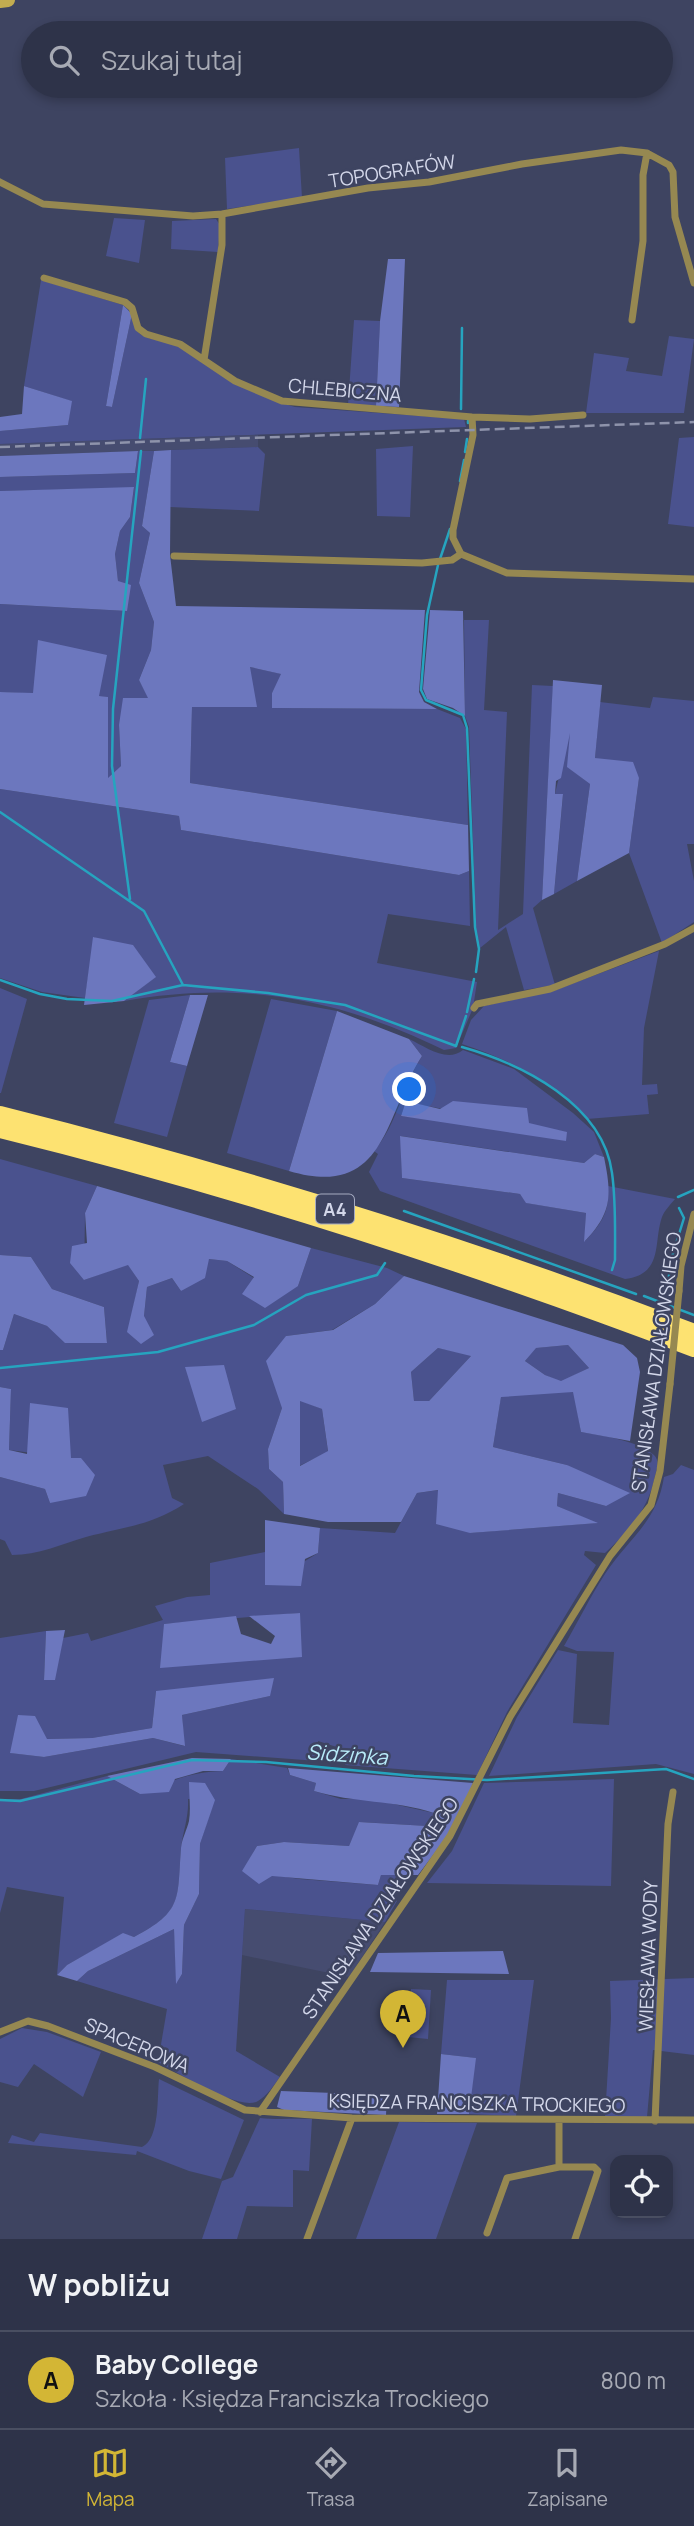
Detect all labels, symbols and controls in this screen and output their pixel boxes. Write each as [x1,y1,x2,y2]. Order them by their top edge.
search box [21,21,673,98]
icon: search [45,41,83,79]
text: Szukaj tutaj [101,42,243,78]
street label: TOPOGRAFÓW [327,148,458,194]
street label: CHLEBICZNA [287,372,403,408]
your location [392,1072,426,1106]
road number: A4 [316,1194,354,1224]
street label: STANISŁAWA DZIAŁOWSKIEGO [625,1230,687,1494]
water label: Sidzinka [306,1737,390,1771]
street label: STANISŁAWA DZIAŁOWSKIEGO [297,1793,463,2023]
street label: WIESŁAWA WODY [632,1880,664,2032]
pin: A [380,1990,426,2048]
street label: SPACEROWA [80,2011,194,2079]
street label: KSIĘDZA FRANCISZKA TROCKIEGO [328,2087,626,2119]
map controls [610,2155,673,2218]
button: locate [610,2155,673,2218]
text: W pobliżu [28,2264,170,2305]
text: Baby College [95,2346,258,2382]
text: A [43,2364,59,2396]
text: 800 m [600,2364,666,2396]
text: Szkoła · Księdza Franciszka Trockiego [95,2382,489,2414]
tab: Mapa [86,2444,134,2512]
tab: Trasa [307,2444,355,2512]
tab: Zapisane [527,2444,608,2512]

